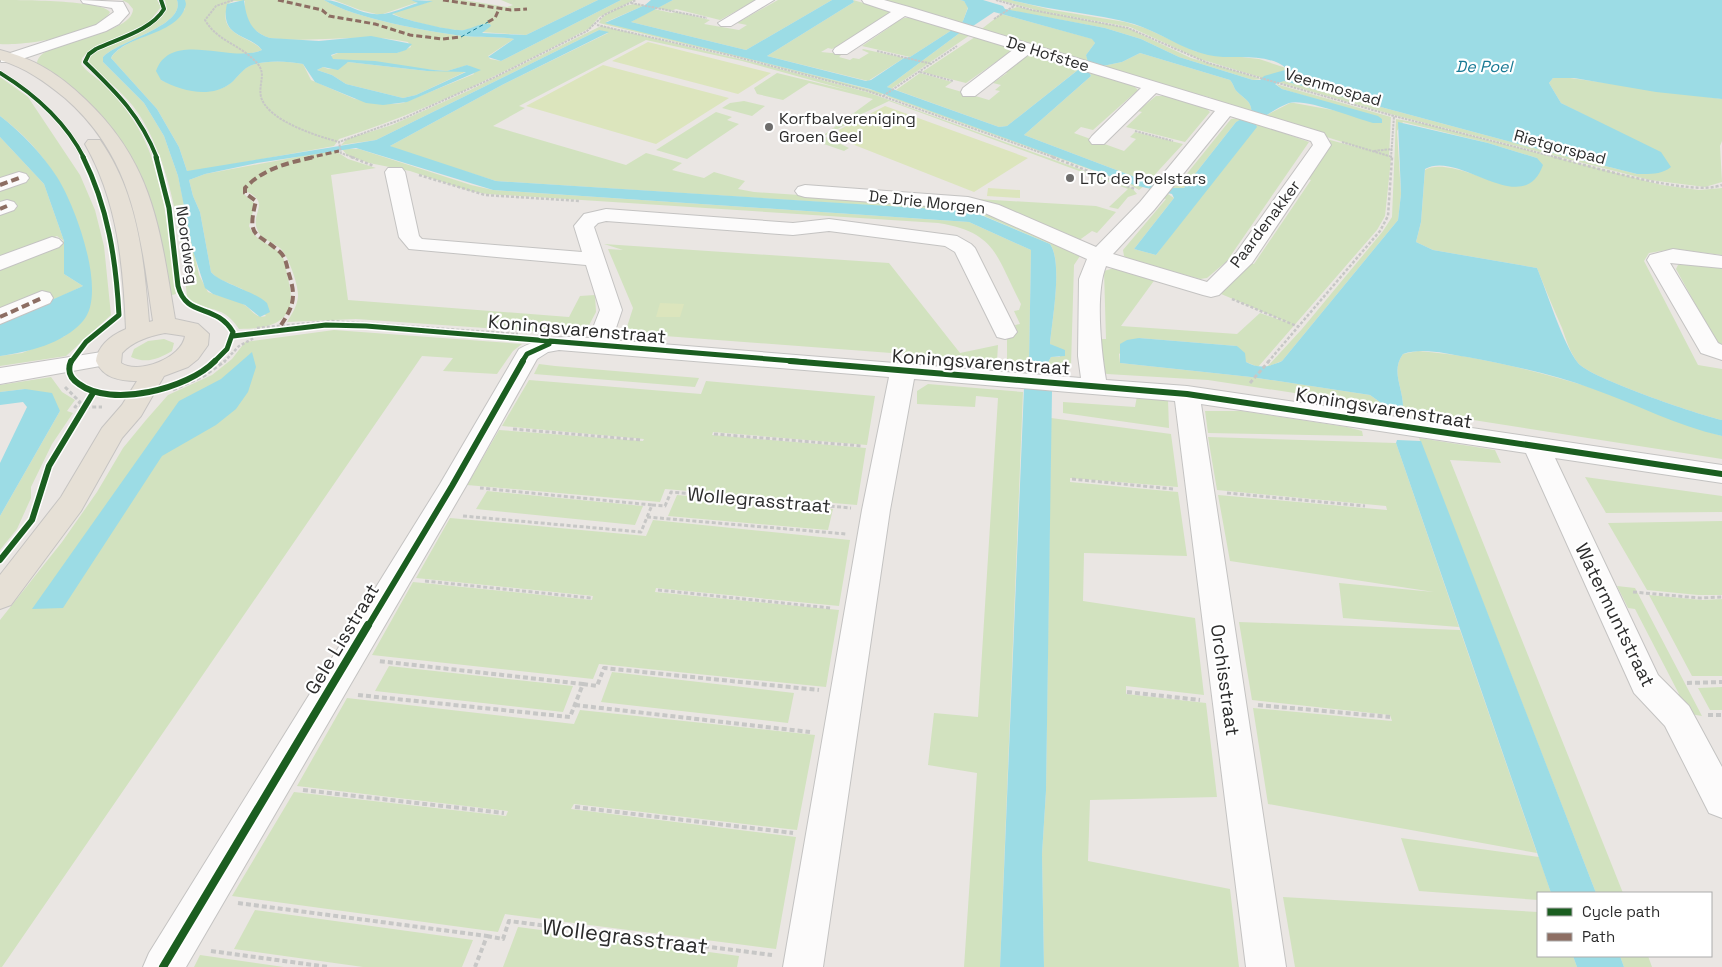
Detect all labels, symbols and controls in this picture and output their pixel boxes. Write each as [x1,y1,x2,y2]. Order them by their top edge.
street label: De Hofstee [1004,31,1092,77]
water label: De Poel [1456,56,1514,77]
street label: Veenmospad [1282,63,1384,111]
place label: Korfbalvereniging Groen Geel [779,108,916,147]
marker: Korfbalvereniging Groen Geel [763,121,775,133]
street label: Rietgorspad [1512,125,1608,169]
place label: LTC de Poelstars [1080,168,1206,189]
marker: LTC de Poelstars [1064,172,1076,184]
street label: Paardenakker [1225,176,1305,272]
street label: De Drie Morgen [868,185,986,219]
street label: Noordweg [171,204,203,286]
street label: Koningsvarenstraat [487,309,667,349]
street label: Koningsvarenstraat [891,343,1071,381]
street label: Koningsvarenstraat [1294,382,1474,434]
street label: Wollegrasstraat [686,481,832,519]
street label: Watermuntstraat [1569,539,1661,691]
street label: Gele Lisstraat [299,579,385,699]
street label: Orchisstraat [1205,623,1245,737]
legend [1537,892,1712,957]
text: Cycle path [1582,902,1660,921]
street label: Wollegrasstraat [541,912,709,960]
text: Path [1582,927,1615,946]

